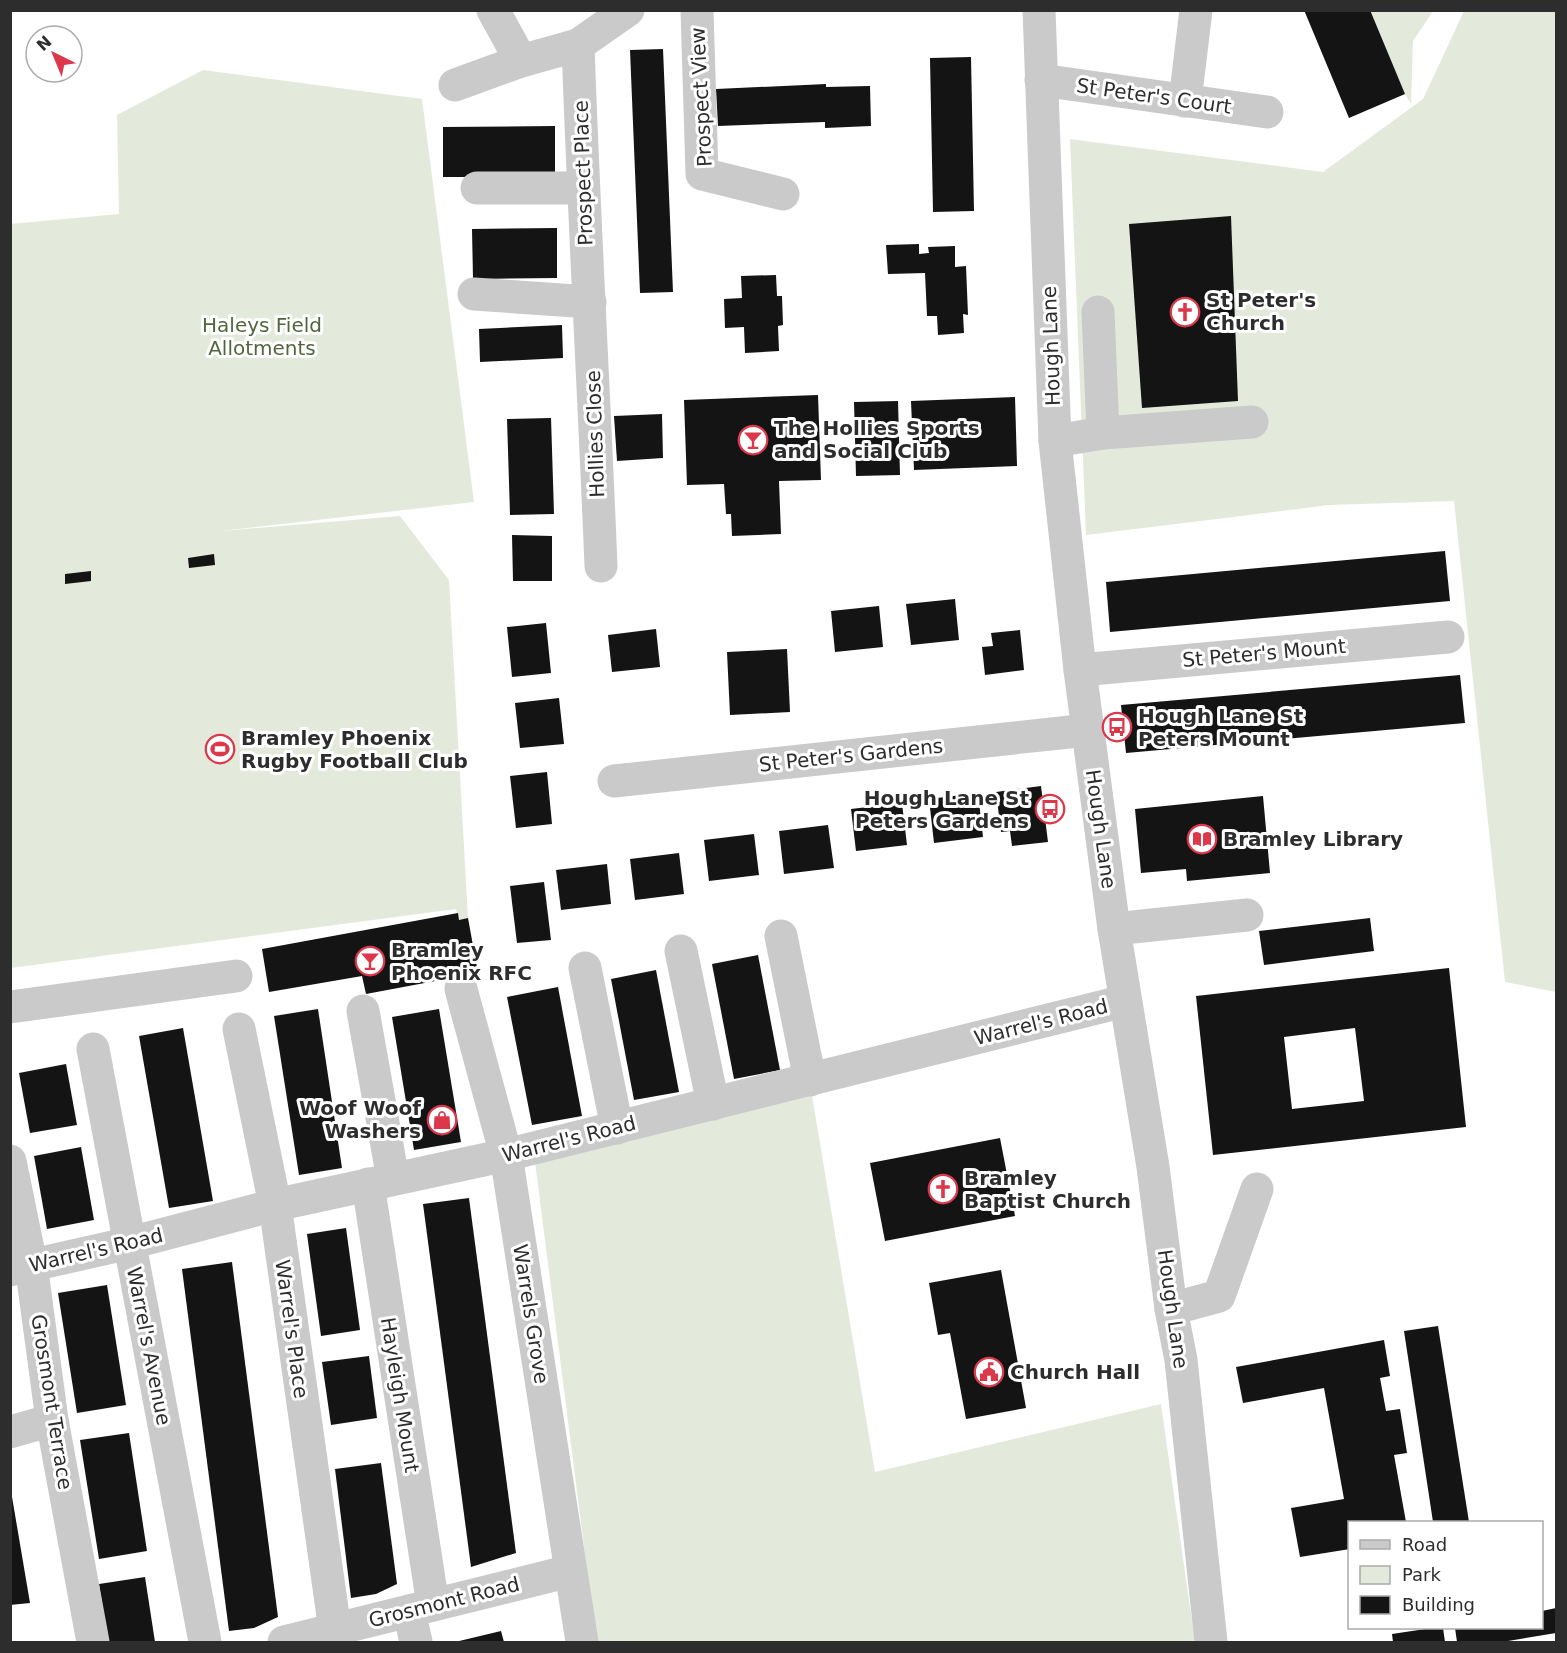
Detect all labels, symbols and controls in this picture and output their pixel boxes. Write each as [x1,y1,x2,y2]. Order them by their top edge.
north arrow [24,24,84,84]
street label: Prospect View [685,27,717,167]
text: N [33,32,55,55]
street label: St Peter's Court [1075,73,1233,119]
street label: Prospect Place [568,100,598,246]
street label: Hough Lane [1037,286,1065,406]
place label: St Peter's Church [1206,288,1316,335]
church icon: St Peter's Church [1169,296,1201,328]
park label: Haleys Field Allotments [202,313,322,360]
street label: Hollies Close [581,370,609,498]
place label: The Hollies Sports and Social Club [774,416,980,463]
bar icon: The Hollies Sports and Social Club [737,424,769,456]
street label: St Peter's Mount [1181,634,1347,672]
place label: Hough Lane St Peters Mount [1138,704,1304,751]
bus stop icon: Hough Lane St Peters Mount [1101,711,1133,743]
place label: Bramley Phoenix Rugby Football Club [241,726,468,773]
sports icon: Bramley Phoenix Rugby Football Club [204,733,236,765]
street label: St Peter's Gardens [758,733,944,777]
street label: Hough Lane [1081,768,1121,890]
place label: Hough Lane St Peters Gardens [855,786,1029,833]
bus stop icon: Hough Lane St Peters Gardens [1034,793,1066,825]
library icon: Bramley Library [1186,823,1218,855]
place label: Bramley Library [1223,827,1403,851]
place label: Bramley Phoenix RFC [391,938,532,985]
bar icon: Bramley Phoenix RFC [354,945,386,977]
street label: Warrel's Road [972,994,1110,1050]
place label: Woof Woof Washers [299,1096,421,1143]
shop icon: Woof Woof Washers [426,1104,458,1136]
street label: Warrel's Road [500,1111,638,1167]
place label: Bramley Baptist Church [964,1166,1131,1213]
church icon: Bramley Baptist Church [927,1173,959,1205]
street label: Warrel's Road [27,1223,165,1277]
street label: Warrels Grove [508,1243,554,1385]
street label: Hough Lane [1153,1248,1193,1370]
street label: Warrel's Place [270,1258,314,1400]
street label: Warrel's Avenue [122,1265,176,1427]
street label: Grosmont Terrace [26,1313,78,1491]
street label: Hayleigh Mount [376,1316,424,1475]
public building icon: Church Hall [973,1356,1005,1388]
place label: Church Hall [1010,1360,1140,1384]
legend [1348,1521,1543,1629]
text: Road [1402,1534,1447,1555]
text: Park [1402,1564,1441,1585]
street label: Grosmont Road [366,1572,522,1632]
text: Building [1402,1594,1475,1615]

